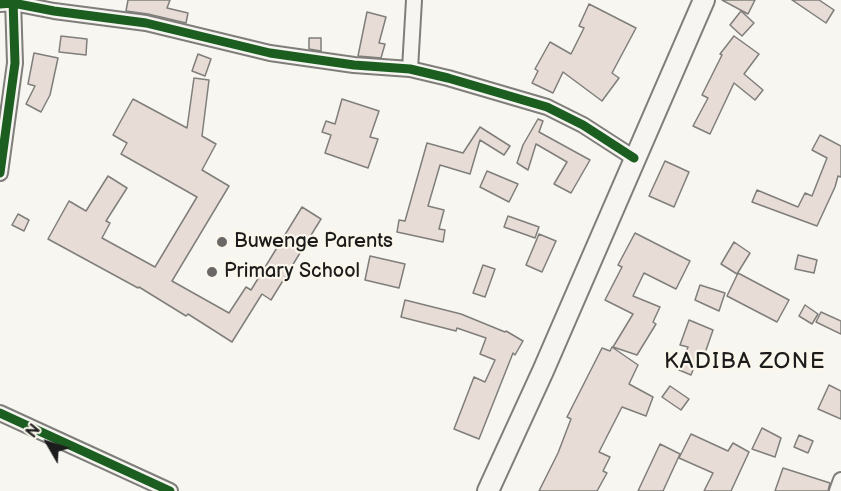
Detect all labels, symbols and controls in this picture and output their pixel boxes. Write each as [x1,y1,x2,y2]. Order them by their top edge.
place label: Buwenge Parents [234,230,393,254]
marker: Buwenge Parents [215,235,229,249]
place label: Primary School [224,260,360,284]
marker: Primary School [205,265,219,279]
district label: KADIBA ZONE [664,349,826,375]
north arrow [18,413,78,473]
text: N [22,421,45,442]

